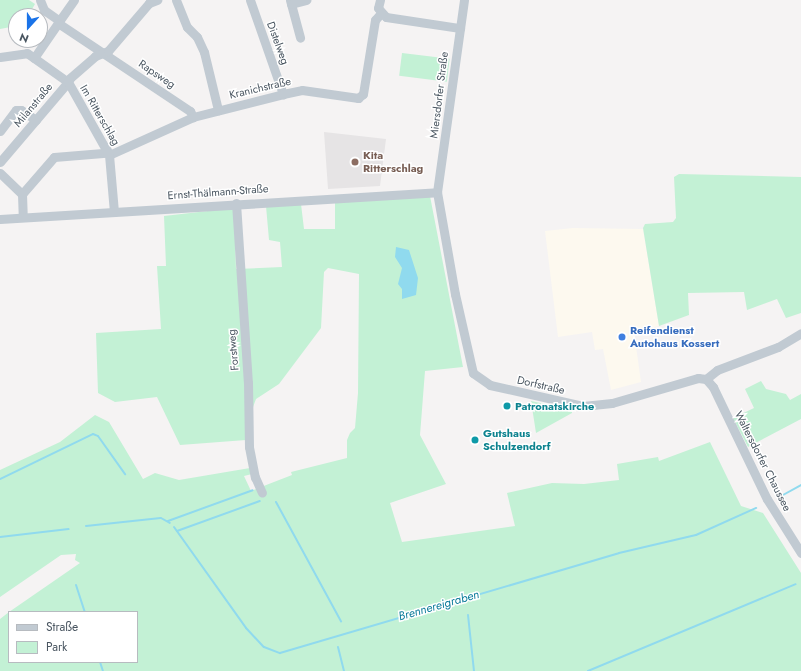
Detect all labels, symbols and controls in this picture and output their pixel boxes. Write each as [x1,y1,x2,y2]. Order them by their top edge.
north arrow [8,8,48,48]
street label: Distelweg [264,20,292,66]
text: N [17,29,31,47]
street label: Miersdorfer Straße [427,51,451,139]
street label: Rapsweg [136,57,178,91]
street label: Kranichstraße [228,74,292,102]
street label: Milanstraße [11,80,55,130]
street label: Im Ritterschlag [77,82,123,148]
place label: Kita Ritterschlag [363,149,423,175]
marker: Kita Ritterschlag [350,157,360,167]
street label: Ernst-Thälmann-Straße [167,182,269,202]
place label: Reifendienst Autohaus Kossert [630,324,719,350]
street label: Forstweg [225,329,241,371]
marker: Reifendienst Autohaus Kossert [617,332,627,342]
street label: Dorfstraße [516,373,566,397]
place label: Patronatskirche [515,399,594,413]
marker: Patronatskirche [502,401,512,411]
street label: Waltersdorfer Chaussee [732,409,794,513]
place label: Gutshaus Schulzendorf [483,427,551,453]
marker: Gutshaus Schulzendorf [470,435,480,445]
water label: Brennereigraben [397,588,481,624]
legend [8,611,138,663]
text: Straße [46,618,78,636]
text: Park [46,638,67,656]

